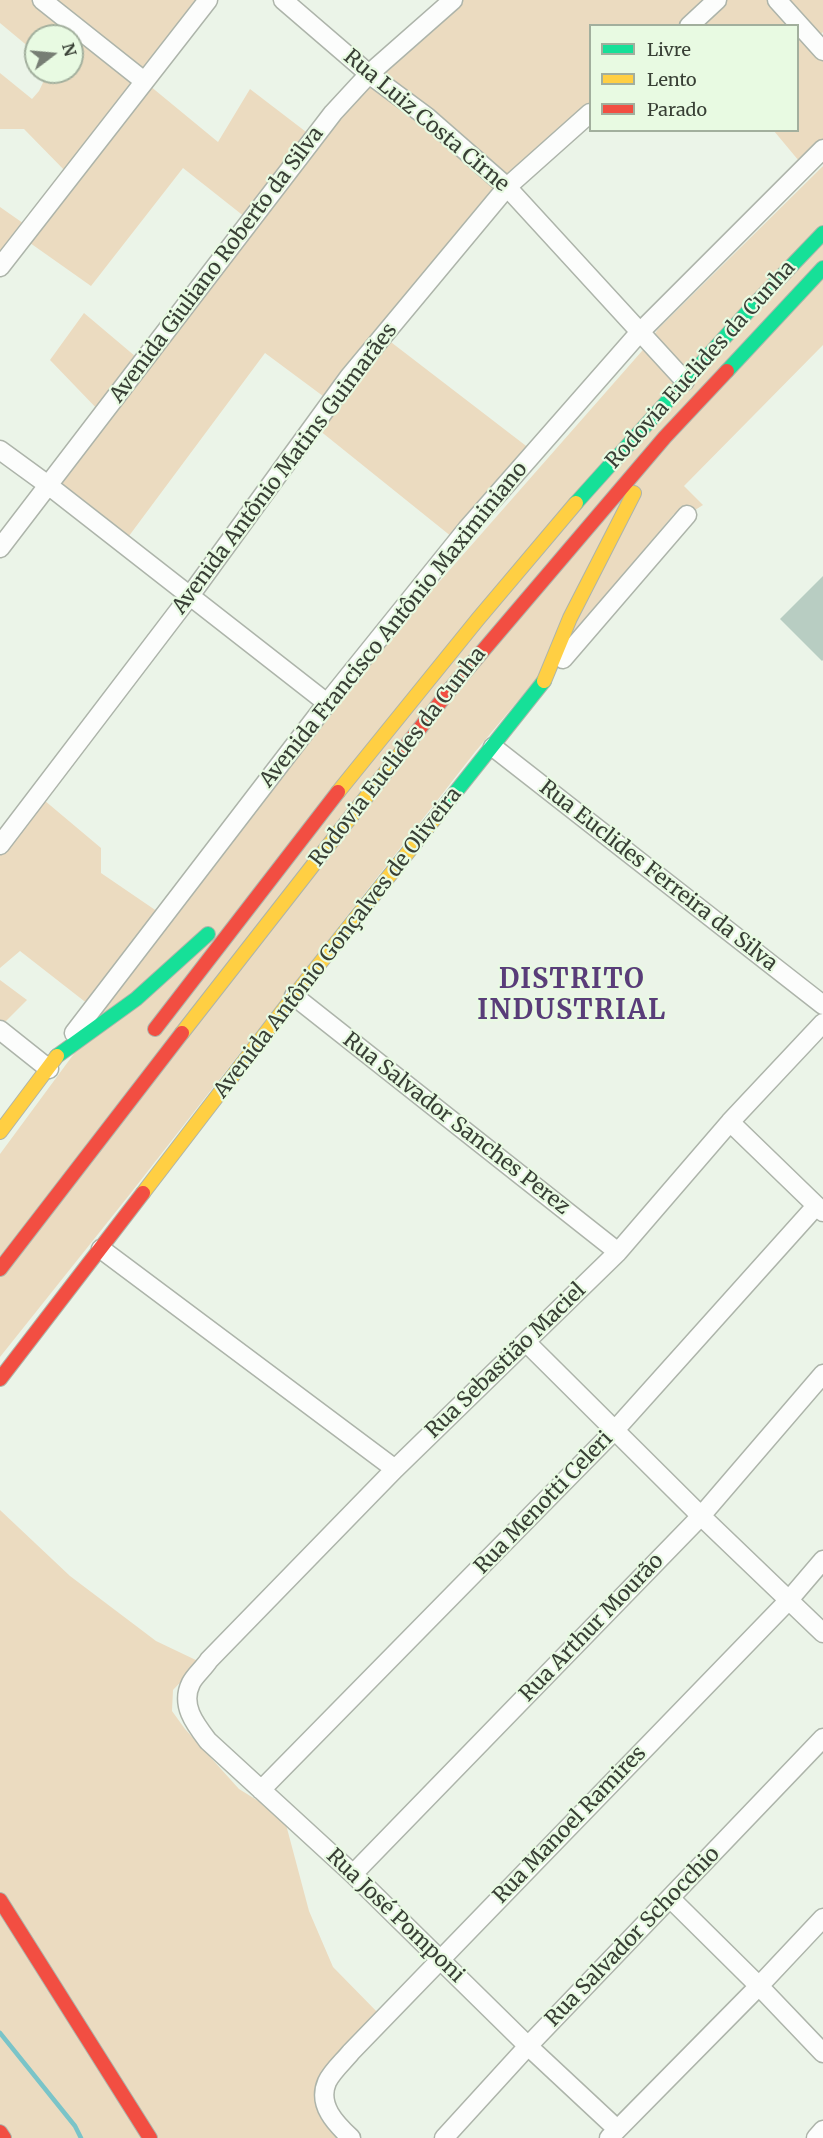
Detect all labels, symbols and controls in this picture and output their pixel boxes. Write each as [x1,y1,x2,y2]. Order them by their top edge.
north arrow [24,24,84,84]
legend [589,24,799,132]
text: Livre [647,38,691,61]
text: N [58,41,81,58]
street label: Rua Luiz Costa Cirne [338,45,514,197]
text: Lento [647,68,697,91]
text: Parado [647,98,707,121]
street label: Avenida Giuliano Roberto da Silva [105,122,329,408]
street label: Rodovia Euclides da Cunha [601,256,801,474]
street label: Avenida Antônio Matins Guimarães [167,319,403,619]
street label: Avenida Francisco Antônio Maximiniano [255,457,533,793]
street label: Rodovia Euclides da Cunha [305,643,491,871]
street label: Rua Euclides Ferreira da Silva [534,775,782,977]
street label: Avenida Antônio Gonçalves de Oliveira [209,783,467,1103]
district label: DISTRITO INDUSTRIAL [477,964,667,1027]
street label: Rua Salvador Sanches Perez [338,1028,574,1220]
street label: Rua Sebastião Maciel [421,1278,591,1444]
street label: Rua Menotti Celeri [470,1427,618,1579]
street label: Rua Arthur Mourão [515,1549,669,1707]
street label: Rua Manoel Ramires [488,1741,652,1909]
street label: Rua Salvador Schocchio [541,1842,725,2032]
street label: Rua José Pomponi [321,1844,469,1988]

